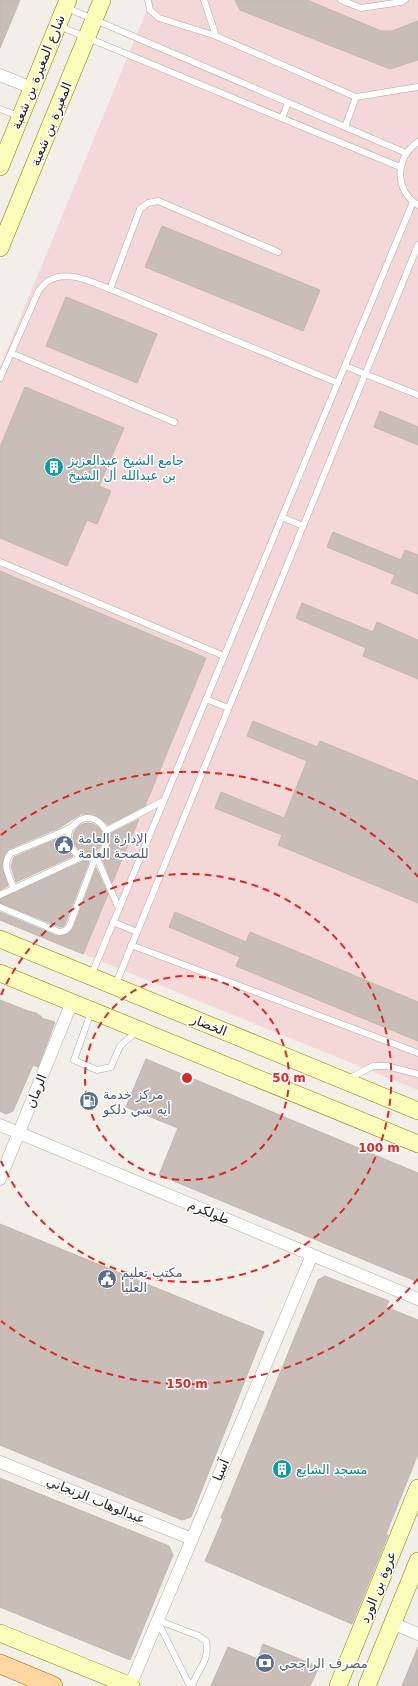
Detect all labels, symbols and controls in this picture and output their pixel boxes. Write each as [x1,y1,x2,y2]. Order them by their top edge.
street label: شارع المغيرة بن شعبة [8,12,68,132]
street label: المغيرة بن شعبة [27,80,75,168]
place label: جامع الشيخ عبدالعزيز بن عبدالله أل الشيخ [67,453,184,484]
building icon: جامع الشيخ عبدالعزيز بن عبدالله أل الشيخ [43,456,65,478]
place label: الإدارة العامة للصحة العامة [78,831,149,861]
public building icon: الإدارة العامة للصحة العامة [53,834,75,856]
street label: الخضار [188,1011,229,1040]
centre of rings [180,1071,194,1085]
text: 50 m [272,1071,306,1085]
street label: الرمان [22,1072,50,1111]
place label: مركز خدمة أيه سي دلكو [102,1087,171,1118]
fuel station icon: مركز خدمة أيه سي دلكو [78,1090,100,1112]
text: 100 m [358,1141,400,1155]
street label: طولكرم [186,1197,232,1228]
place label: مكتب تعليم العليا [121,1265,183,1295]
public building icon: مكتب تعليم العليا [96,1268,118,1290]
text: 150 m [166,1377,208,1391]
street label: آسيا [209,1455,233,1483]
building icon: مسجد الشايع [271,1458,293,1480]
place label: مسجد الشايع [296,1462,368,1478]
street label: عبدالوهاب الزنجاني [44,1473,148,1528]
street label: عروة بن الورد [357,1549,400,1625]
bank icon: مصرف الراجحي [254,1652,276,1674]
place label: مصرف الراجحي [279,1656,368,1672]

